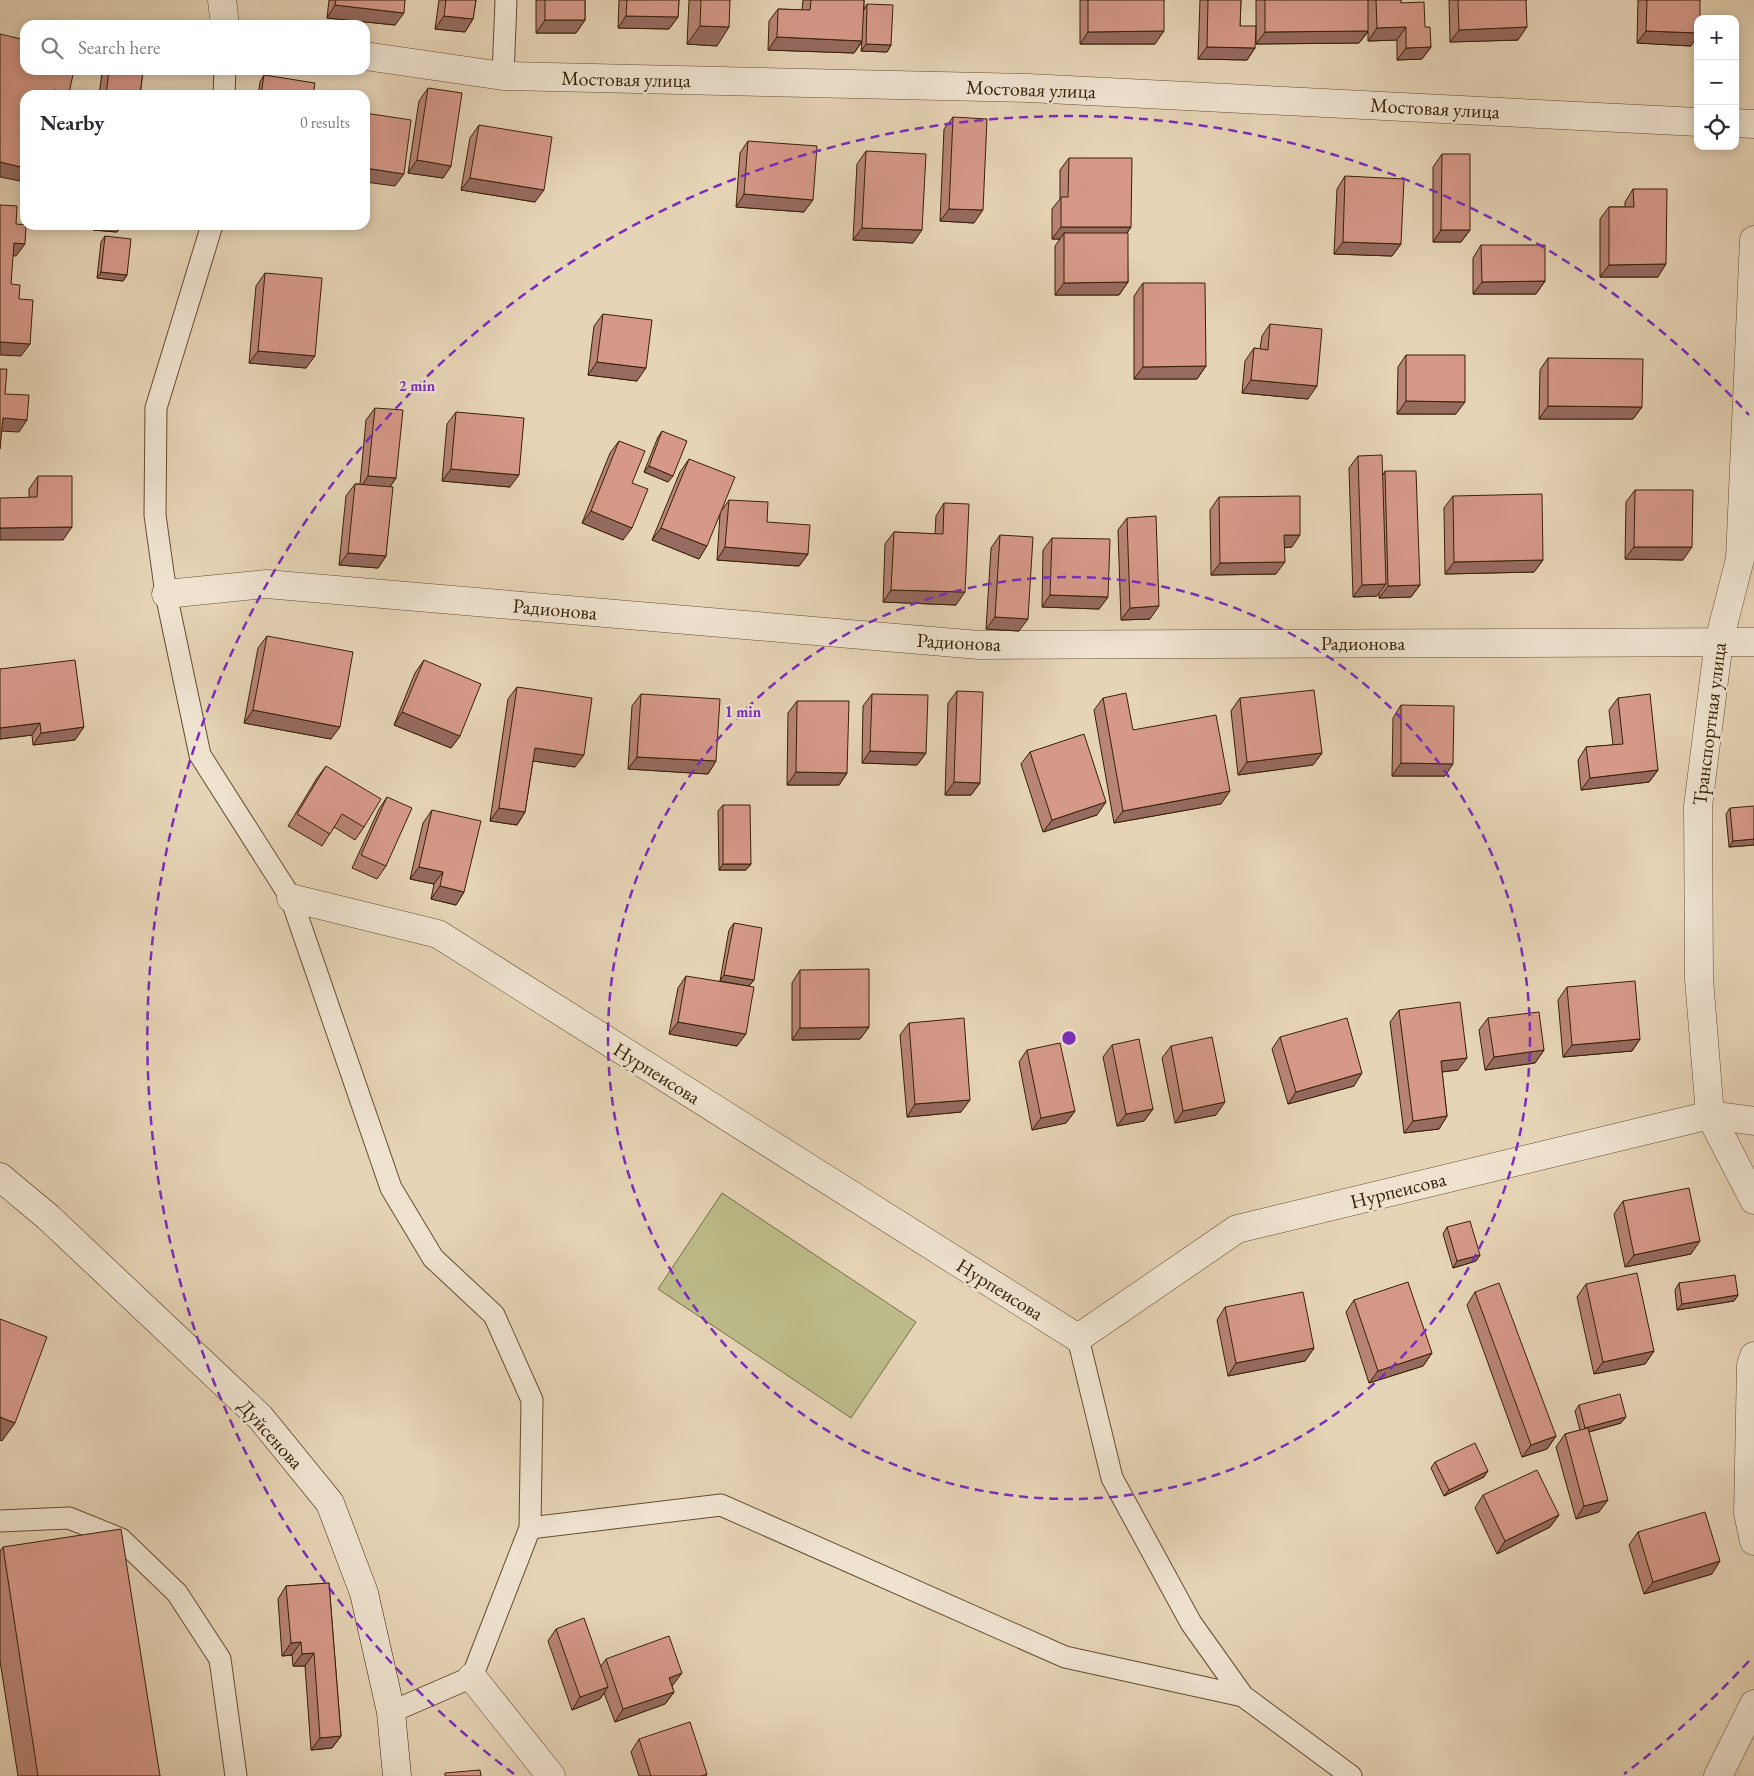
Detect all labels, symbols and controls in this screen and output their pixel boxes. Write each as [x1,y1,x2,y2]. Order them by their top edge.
map controls [1694,15,1739,150]
button: + [1694,15,1739,60]
search box [20,20,370,75]
icon: search [38,34,66,62]
text: Search here [78,35,160,60]
button: − [1694,60,1739,105]
street label: Мостовая улица [561,65,691,93]
street label: Мостовая улица [966,74,1096,104]
street label: Мостовая улица [1369,92,1501,124]
button: locate [1694,105,1739,150]
text: Nearby [40,109,104,136]
text: 0 results [300,112,350,133]
text: 2 min [399,376,436,395]
street label: Радионова [512,592,598,626]
street label: Радионова [916,627,1002,657]
street label: Радионова [1321,630,1405,656]
street label: Транспортная улица [1686,641,1732,807]
text: 1 min [725,702,762,721]
centre of rings [1060,1029,1078,1047]
street label: Нурпеисова [609,1036,705,1110]
street label: Нурпеисова [1347,1166,1449,1214]
street label: Нурпеисова [952,1252,1048,1326]
street label: Дуйсенова [233,1393,309,1475]

